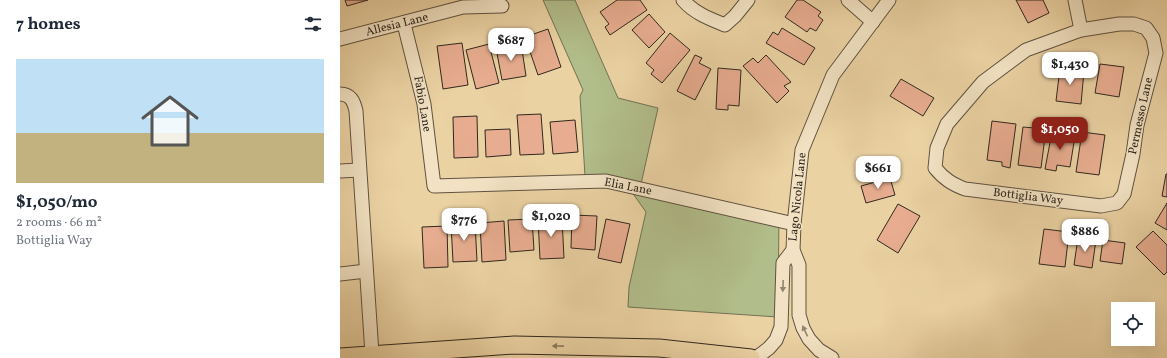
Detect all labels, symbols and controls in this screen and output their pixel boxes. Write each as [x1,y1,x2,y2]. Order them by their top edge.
street label: Allesia Lane [364,9,430,41]
text: 7 homes [16,13,81,36]
icon: filters [302,13,324,35]
pin: $687 [487,28,535,62]
text: $687 [497,32,525,50]
pin: $1,430 [1037,52,1103,86]
text: $1,430 [1051,56,1089,74]
street label: Fabio Lane [409,75,435,134]
street label: Permesso Lane [1125,76,1157,156]
icon: home [134,85,206,157]
pin: $1,050 [1027,117,1093,151]
text: $1,050 [1041,121,1079,139]
street label: Lago Nicola Lane [785,151,811,242]
pin: $661 [854,156,902,190]
text: $661 [865,160,891,178]
street label: Elia Lane [603,175,654,200]
street label: Bottiglia Way [992,185,1064,209]
text: $1,050/mo [16,191,98,214]
pin: $1,020 [518,204,584,238]
pin: $776 [440,208,488,242]
text: $1,020 [532,208,570,226]
text: $776 [451,212,477,230]
text: 2 rooms · 66 m² [16,214,102,232]
pin: $886 [1061,219,1109,253]
text: $886 [1071,223,1099,241]
text: Bottiglia Way [16,232,92,250]
one-way arrow [779,280,786,292]
map controls [1111,302,1155,346]
button: locate [1111,302,1155,346]
one-way arrow [802,325,808,337]
one-way arrow [551,343,564,349]

